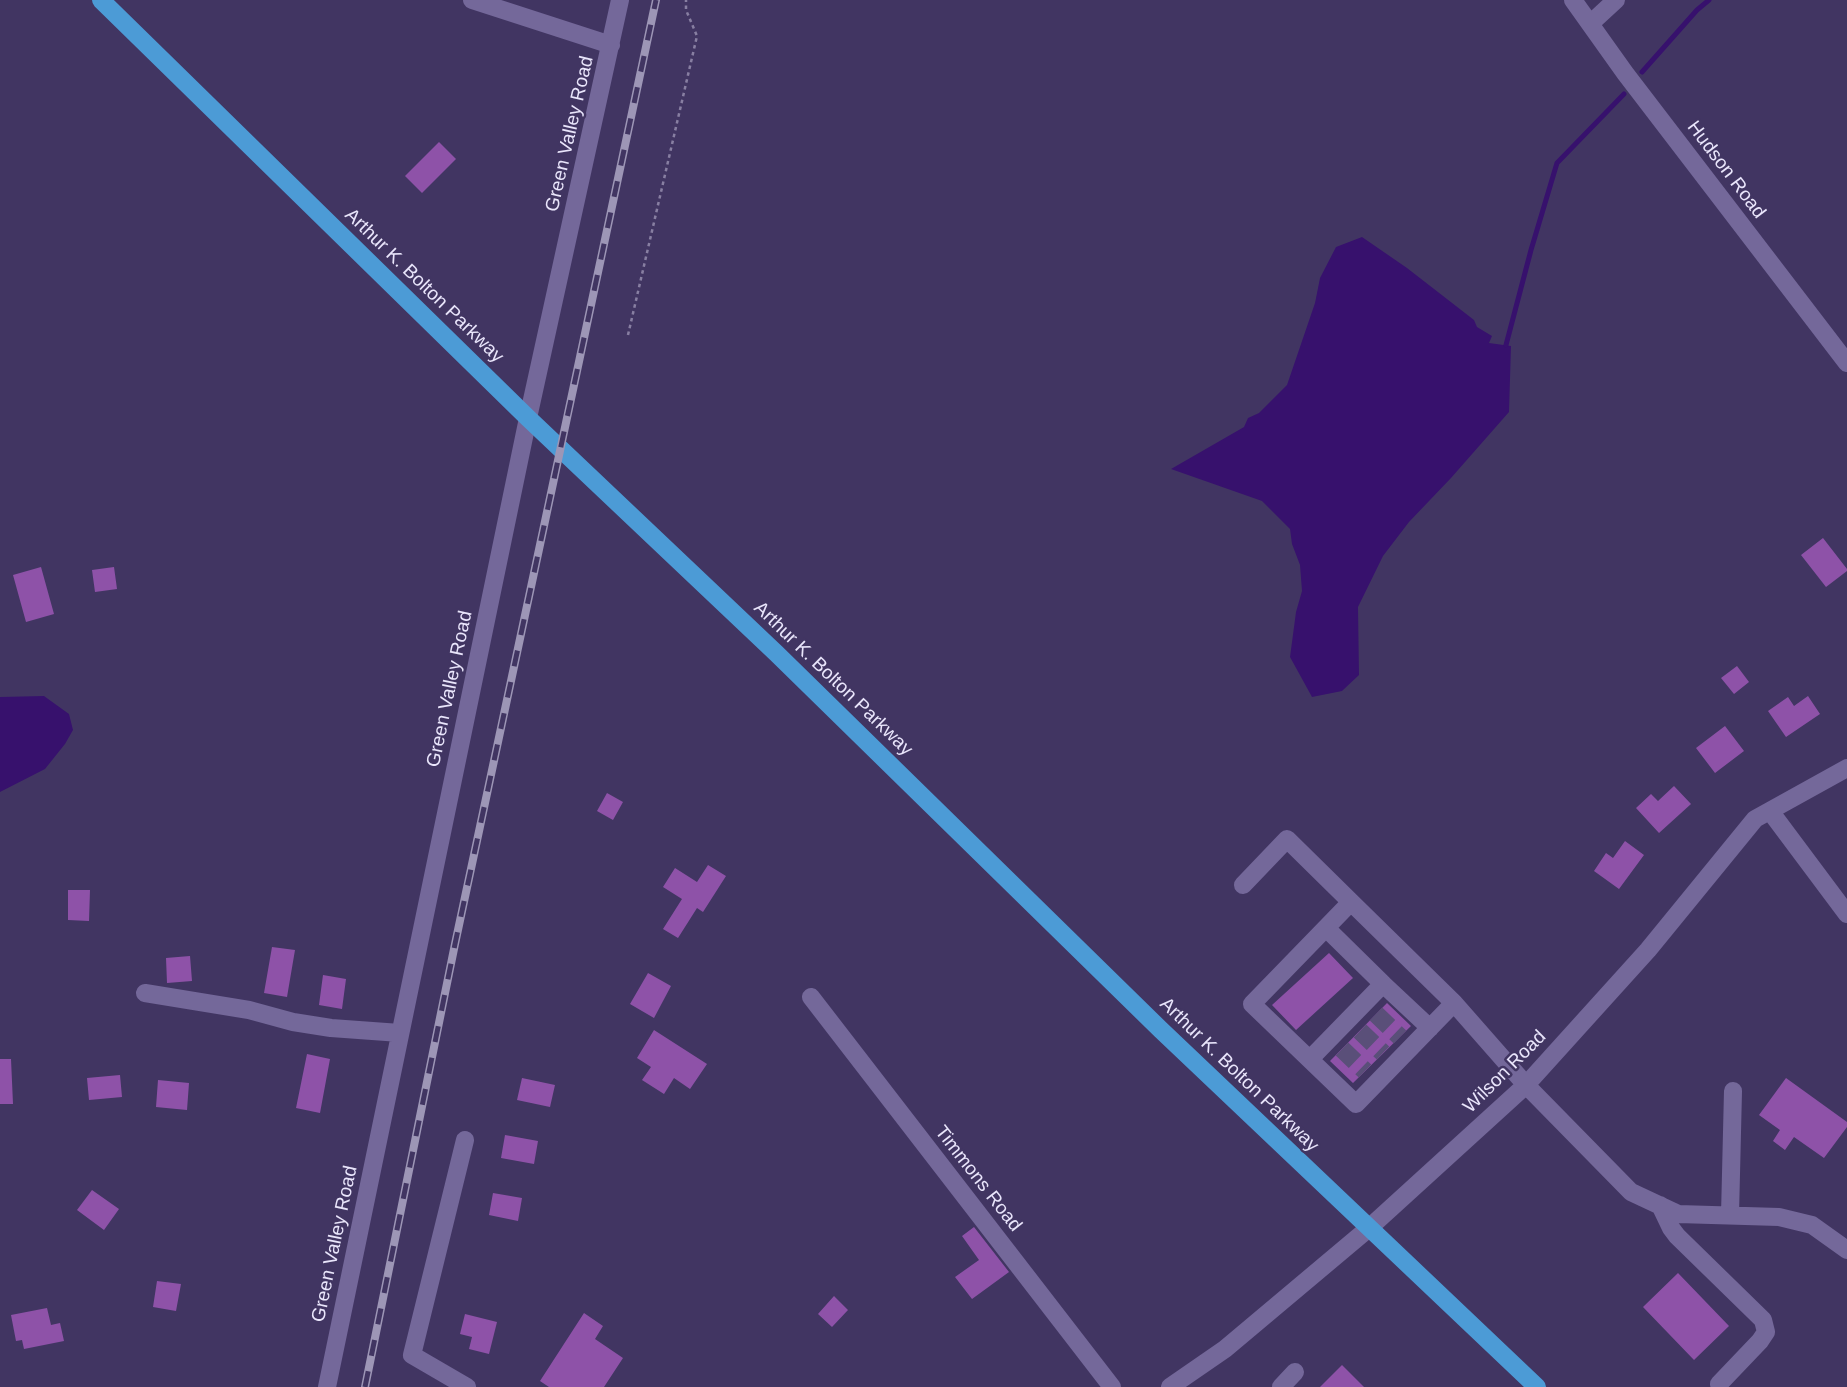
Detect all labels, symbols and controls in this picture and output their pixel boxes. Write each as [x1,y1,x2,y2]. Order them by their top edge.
street label: Green Valley Road [541,54,599,214]
street label: Hudson Road [1682,117,1770,223]
street label: Arthur K. Bolton Parkway [340,204,508,368]
street label: Arthur K. Bolton Parkway [749,597,917,761]
street label: Green Valley Road [422,609,478,769]
street label: Arthur K. Bolton Parkway [1155,993,1323,1157]
street label: Wilson Road [1459,1026,1551,1118]
street label: Timmons Road [930,1122,1026,1236]
street label: Green Valley Road [307,1164,363,1324]

